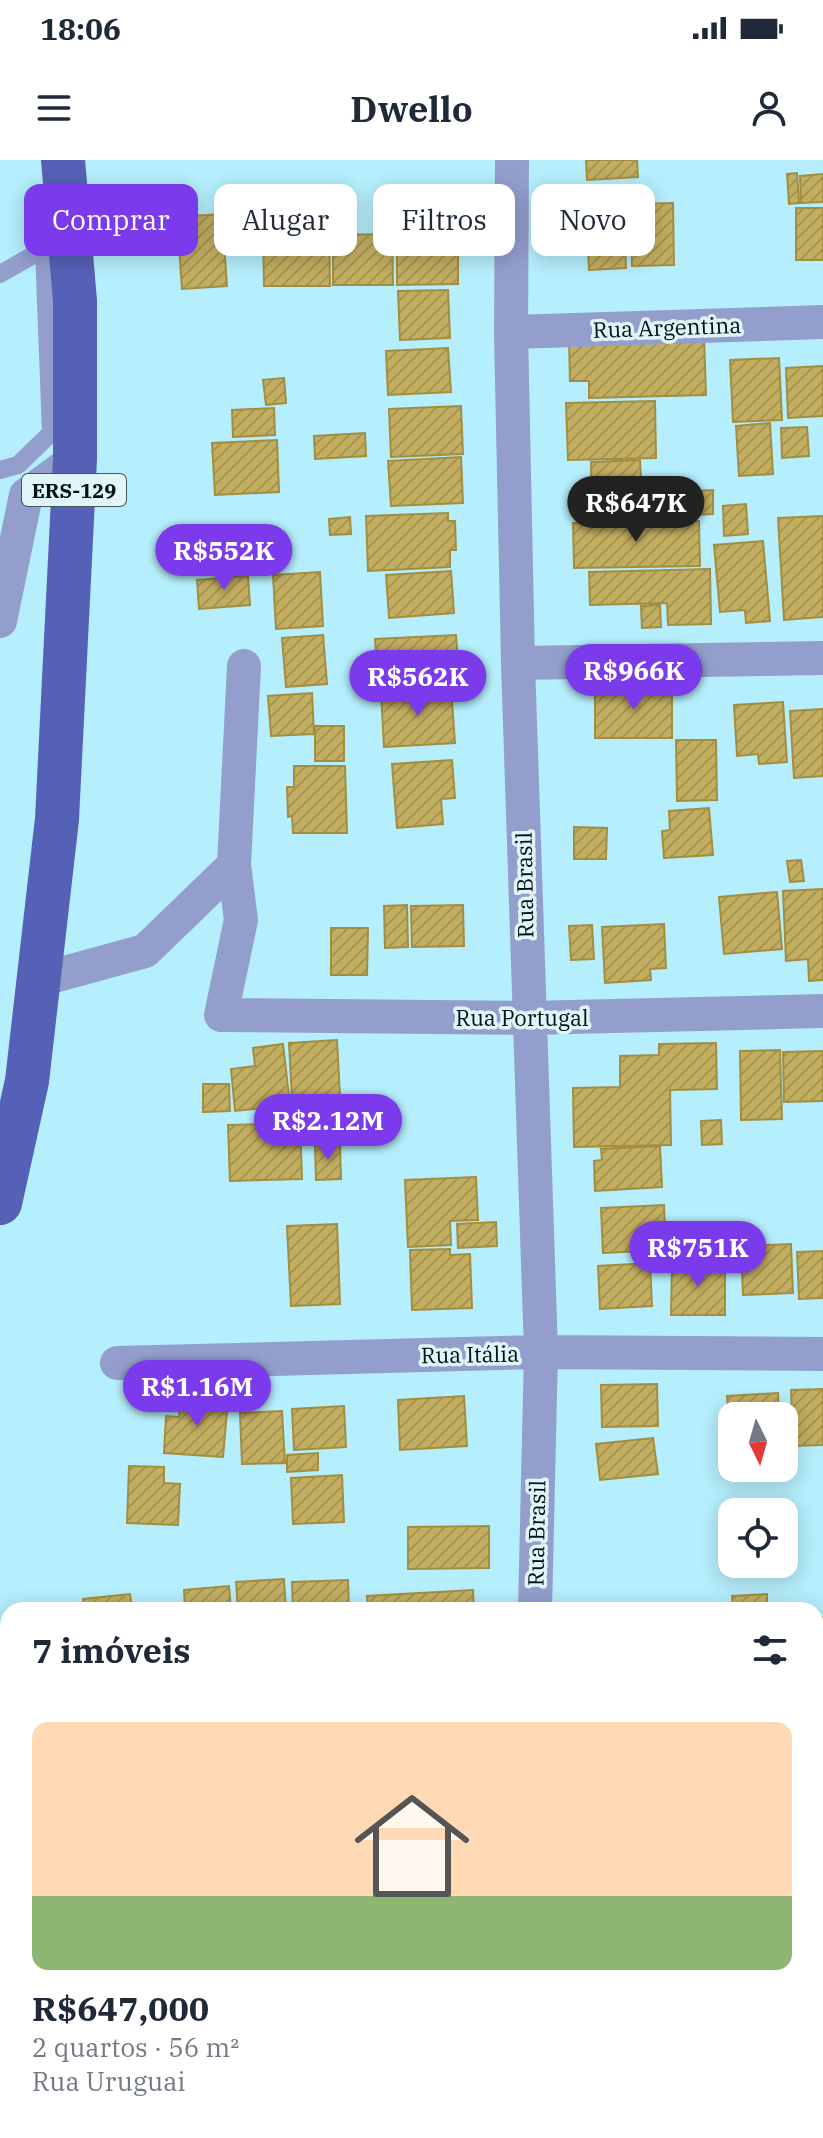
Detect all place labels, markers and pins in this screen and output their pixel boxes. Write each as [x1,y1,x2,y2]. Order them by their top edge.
pin: R$647K [571,476,701,544]
pin: R$552K [159,524,289,592]
pin: R$966K [569,644,699,712]
pin: R$562K [353,650,483,718]
pin: R$2.12M [254,1094,402,1162]
pin: R$751K [633,1221,763,1289]
pin: R$1.16M [123,1360,271,1428]

